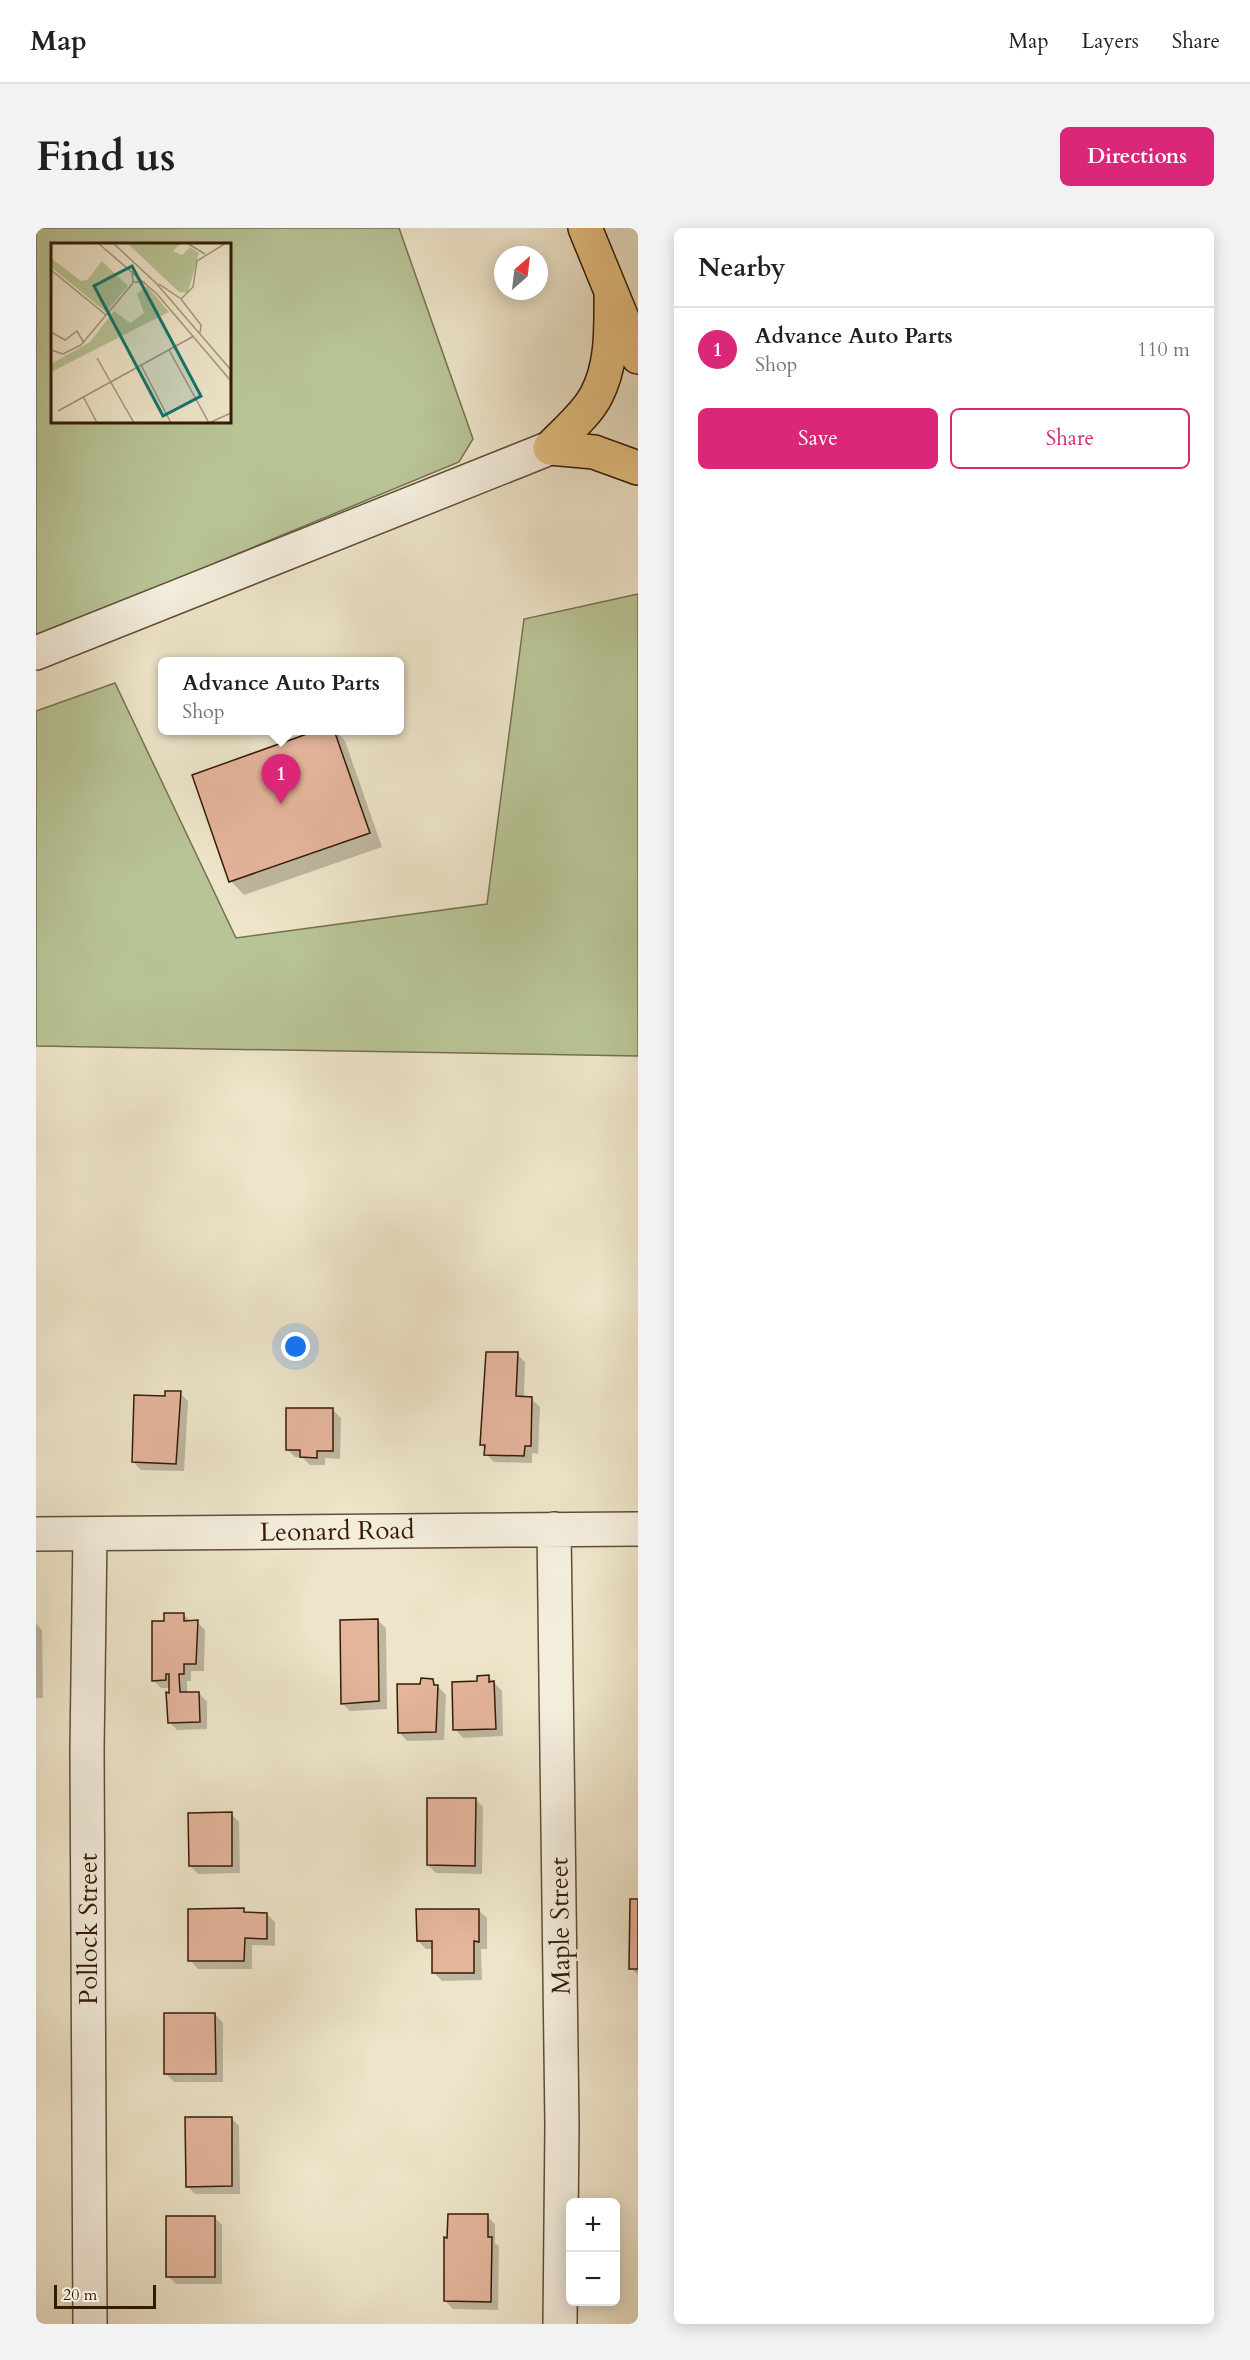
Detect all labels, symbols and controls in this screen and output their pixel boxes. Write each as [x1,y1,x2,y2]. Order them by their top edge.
text: Map [30,22,87,60]
text: Map [1009,27,1049,56]
text: Layers [1082,27,1139,56]
text: Share [1172,27,1220,56]
button: Directions [1060,127,1214,186]
text: Find us [36,128,176,185]
inset map [51,243,231,423]
north arrow [494,246,548,300]
text: Nearby [698,250,786,285]
text: Advance Auto Parts [755,321,953,351]
text: 1 [712,336,723,363]
text: 110 m [1137,336,1190,363]
text: Shop [755,351,797,378]
button: Save [698,408,938,469]
button: Share [950,408,1190,469]
popup [158,657,404,735]
text: Advance Auto Parts [182,668,380,698]
text: Shop [182,698,225,725]
pin: 1 [262,754,300,804]
your location [281,1332,310,1361]
street label: Leonard Road [259,1512,415,1550]
street label: Pollock Street [71,1853,106,2005]
street label: Maple Street [541,1857,579,1995]
map controls [566,2198,620,2306]
button: + [566,2198,620,2252]
button: − [566,2252,620,2306]
scale bar [54,2282,156,2310]
text: 20 m [63,2284,97,2306]

